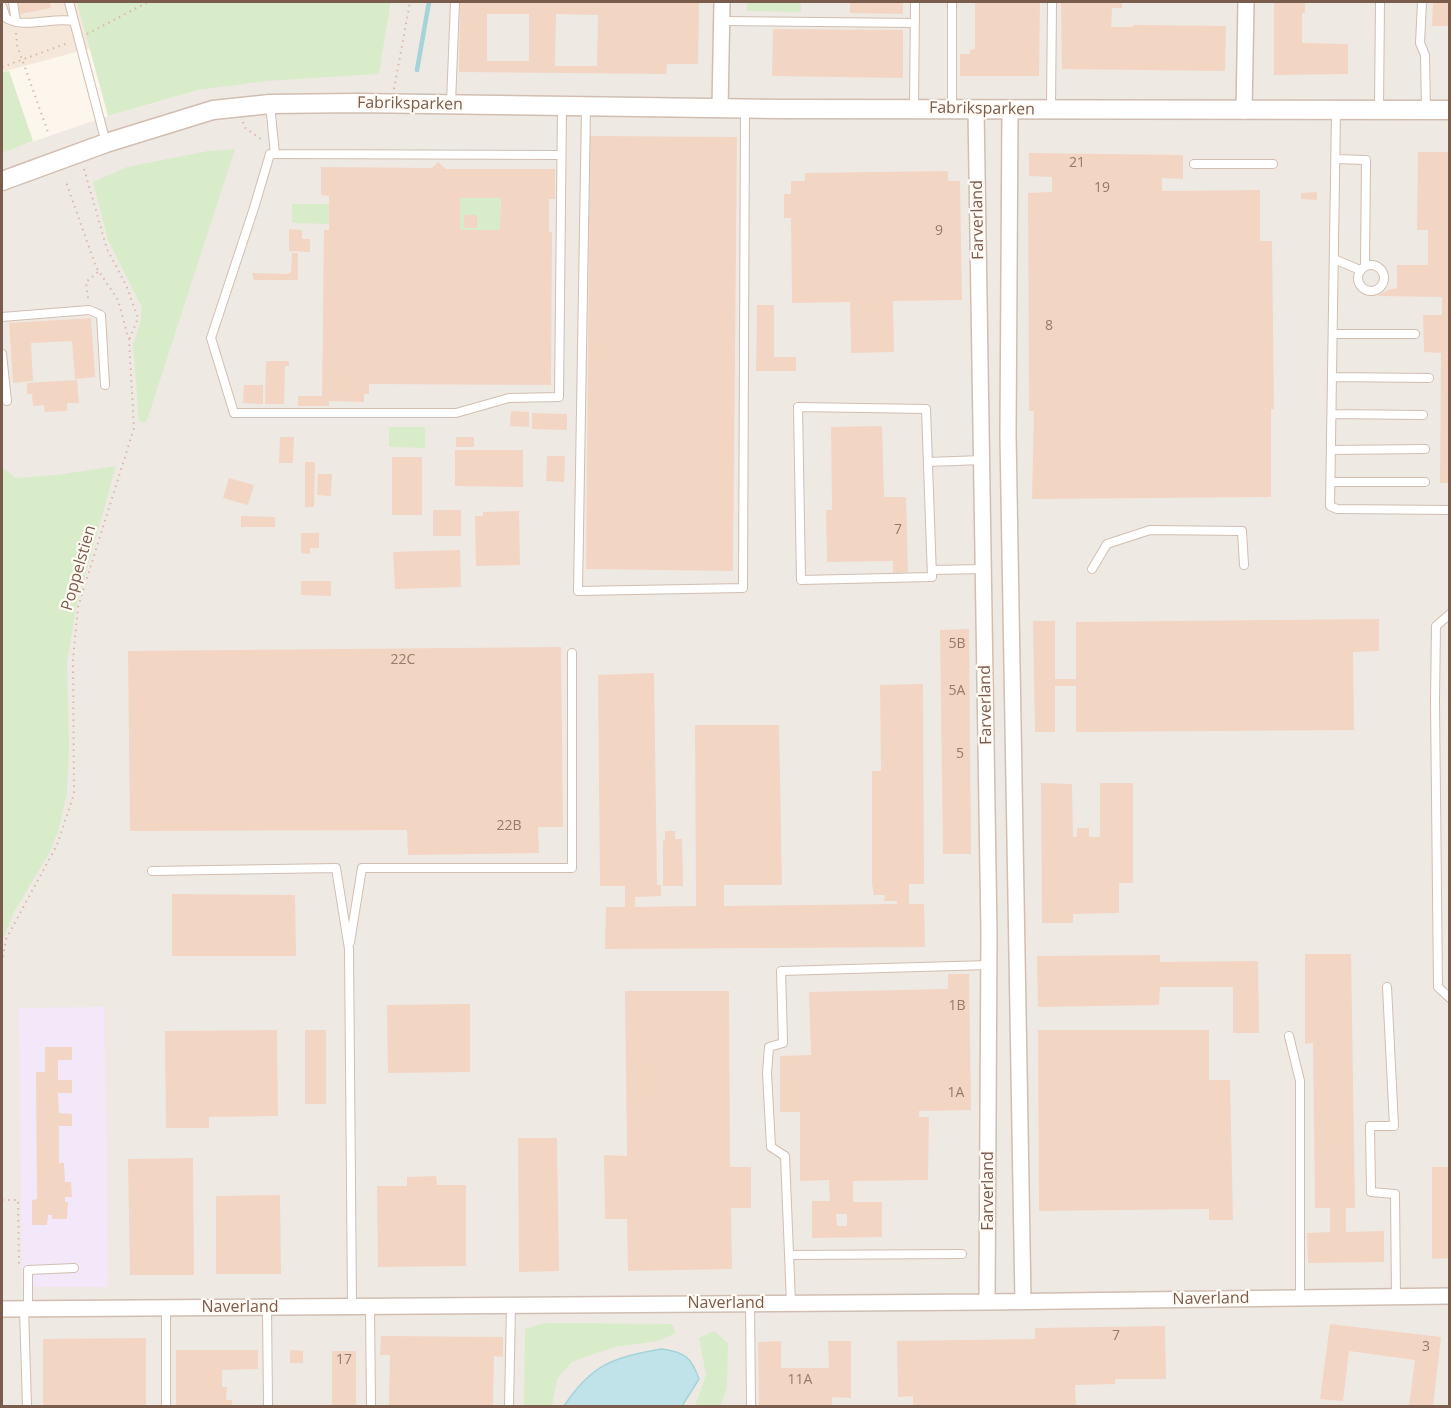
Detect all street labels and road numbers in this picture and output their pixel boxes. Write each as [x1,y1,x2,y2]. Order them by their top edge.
street label: Fabriksparken [357,93,463,115]
street label: Fabriksparken [929,98,1035,120]
street label: Farverland [968,180,988,260]
street label: Poppelstien [58,523,100,613]
street label: Farverland [976,665,996,745]
street label: Farverland [978,1151,998,1231]
street label: Naverland [1172,1289,1250,1309]
street label: Naverland [688,1293,764,1313]
street label: Naverland [202,1297,278,1317]

